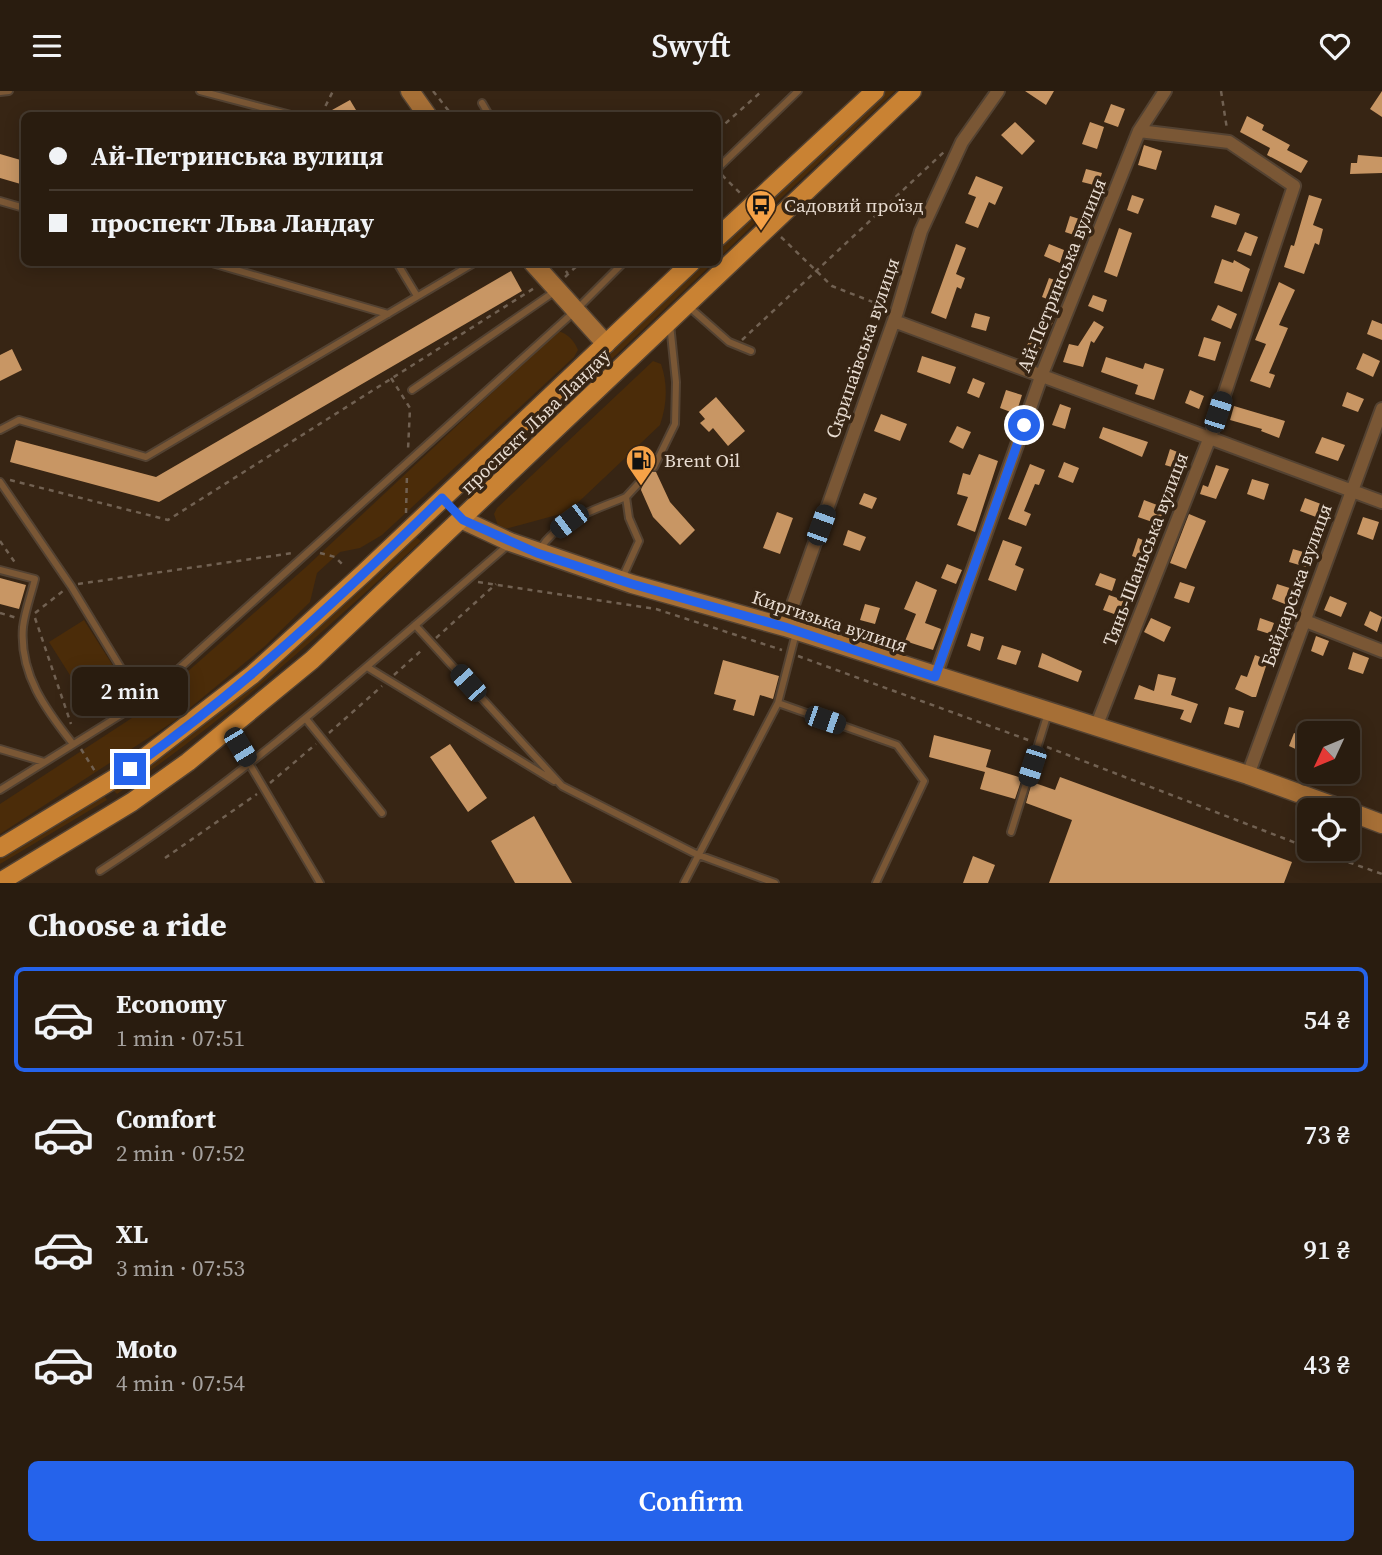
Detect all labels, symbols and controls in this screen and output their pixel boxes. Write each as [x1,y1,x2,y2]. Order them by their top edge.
text: Swyft [652,24,730,68]
icon: menu [28,27,66,65]
icon: heart [1316,27,1354,65]
text: Ай-Петринська вулиця [91,138,384,174]
street label: Ай-Петринська вулиця [1010,174,1112,376]
bus stop icon: Садовий проїзд [744,188,778,232]
place label: Садовий проїзд [784,192,924,218]
text: проспект Льва Ландау [91,205,374,241]
street label: Скрипаївська вулиця [819,254,905,442]
street label: проспект Льва Ландау [454,342,616,500]
car [1202,389,1235,435]
route start [1008,409,1040,441]
fuel station icon: Brent Oil [624,443,658,487]
place label: Brent Oil [664,447,741,473]
street label: Тянь-Шаньська вулиця [1096,448,1194,650]
car [546,500,593,542]
street label: Байдарська вулиця [1254,500,1338,670]
car [804,502,839,548]
street label: Киргизька вулиця [749,584,911,658]
car [447,660,490,706]
callout: 2 min [72,667,188,717]
text: 2 min [100,675,160,707]
car [802,703,849,737]
north arrow [1297,721,1360,784]
map controls [1297,721,1360,861]
car [221,724,260,770]
car [1016,743,1049,789]
route end [114,753,146,785]
button: locate [1297,798,1360,861]
text: Choose a ride [28,903,227,947]
text: Economy [116,986,227,1022]
icon: car [32,988,95,1051]
text: 54 ₴ [1304,1002,1350,1038]
text: 1 min · 07:51 [116,1022,245,1054]
text: Comfort [116,1101,216,1137]
icon: car [32,1103,95,1166]
text: 73 ₴ [1304,1117,1350,1153]
text: 2 min · 07:52 [116,1137,245,1169]
text: XL [116,1216,148,1252]
icon: car [32,1218,95,1281]
text: 91 ₴ [1304,1232,1350,1268]
text: 3 min · 07:53 [116,1252,245,1284]
text: Moto [116,1331,177,1367]
icon: car [32,1333,95,1396]
text: 43 ₴ [1304,1347,1350,1383]
text: 4 min · 07:54 [116,1367,245,1399]
button: Confirm [28,1461,1354,1541]

